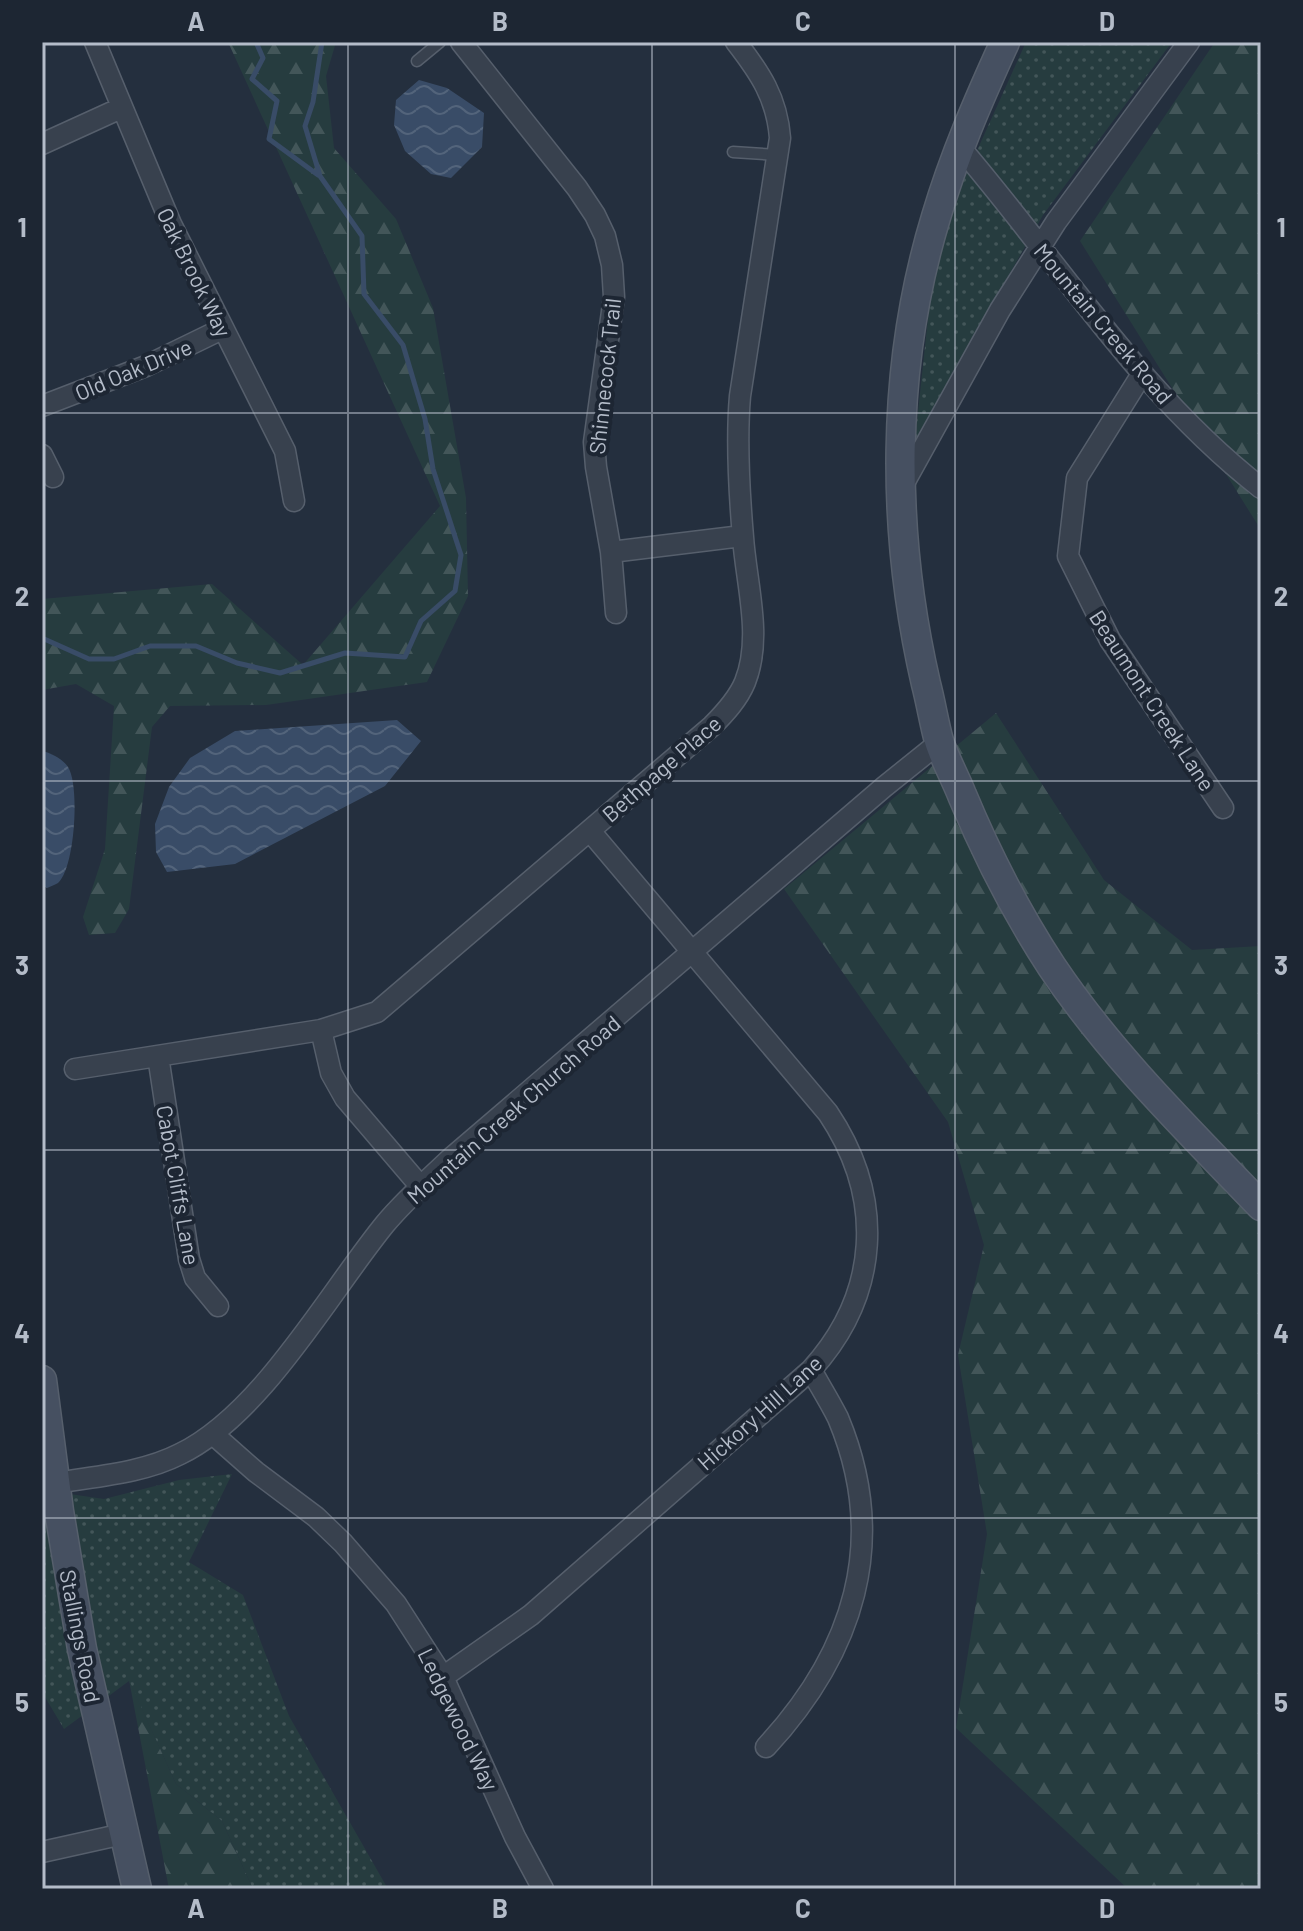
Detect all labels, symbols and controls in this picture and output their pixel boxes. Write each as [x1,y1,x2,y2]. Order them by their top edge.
text: A [187,5,205,36]
text: B [492,5,508,36]
text: C [795,5,811,36]
text: D [1099,5,1115,36]
street label: Oak Brook Way [152,203,238,341]
text: 1 [17,211,27,242]
text: 1 [1276,211,1286,242]
street label: Mountain Creek Road [1029,238,1179,408]
street label: Shinnecock Trail [583,297,625,455]
street label: Old Oak Drive [71,333,195,405]
text: 2 [15,580,29,611]
text: 2 [1274,580,1288,611]
street label: Beaumont Creek Lane [1085,605,1221,795]
street label: Bethpage Place [596,709,726,827]
text: 3 [15,949,29,980]
text: 3 [1274,949,1288,980]
street label: Mountain Creek Church Road [401,1009,625,1209]
street label: Cabot Cliffs Lane [152,1103,206,1267]
text: 4 [14,1317,30,1348]
text: 4 [1273,1317,1289,1348]
street label: Hickory Hill Lane [691,1349,827,1475]
street label: Stallings Road [55,1567,107,1705]
street label: Ledgewood Way [413,1644,505,1794]
text: 5 [15,1686,29,1717]
text: 5 [1274,1686,1288,1717]
text: A [187,1892,205,1923]
text: B [492,1892,508,1923]
text: C [795,1892,811,1923]
text: D [1099,1892,1115,1923]

